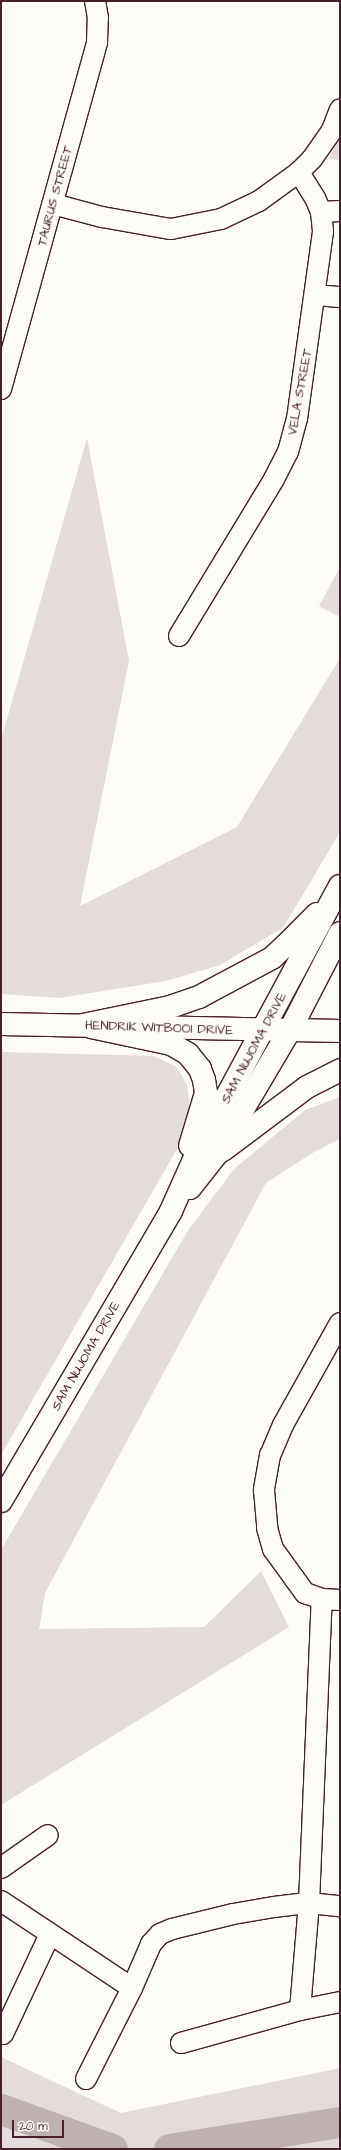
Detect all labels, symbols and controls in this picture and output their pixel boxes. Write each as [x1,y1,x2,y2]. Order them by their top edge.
street label: TAURUS STREET [34,144,76,248]
street label: VELA STREET [285,348,315,436]
street label: SAM NUJOMA DRIVE [218,990,290,1106]
street label: HENDRIK WITBOOI DRIVE [85,1018,233,1038]
street label: SAM NUJOMA DRIVE [48,1299,124,1413]
scale bar [14,2112,66,2138]
text: 20 m [19,2118,48,2135]

